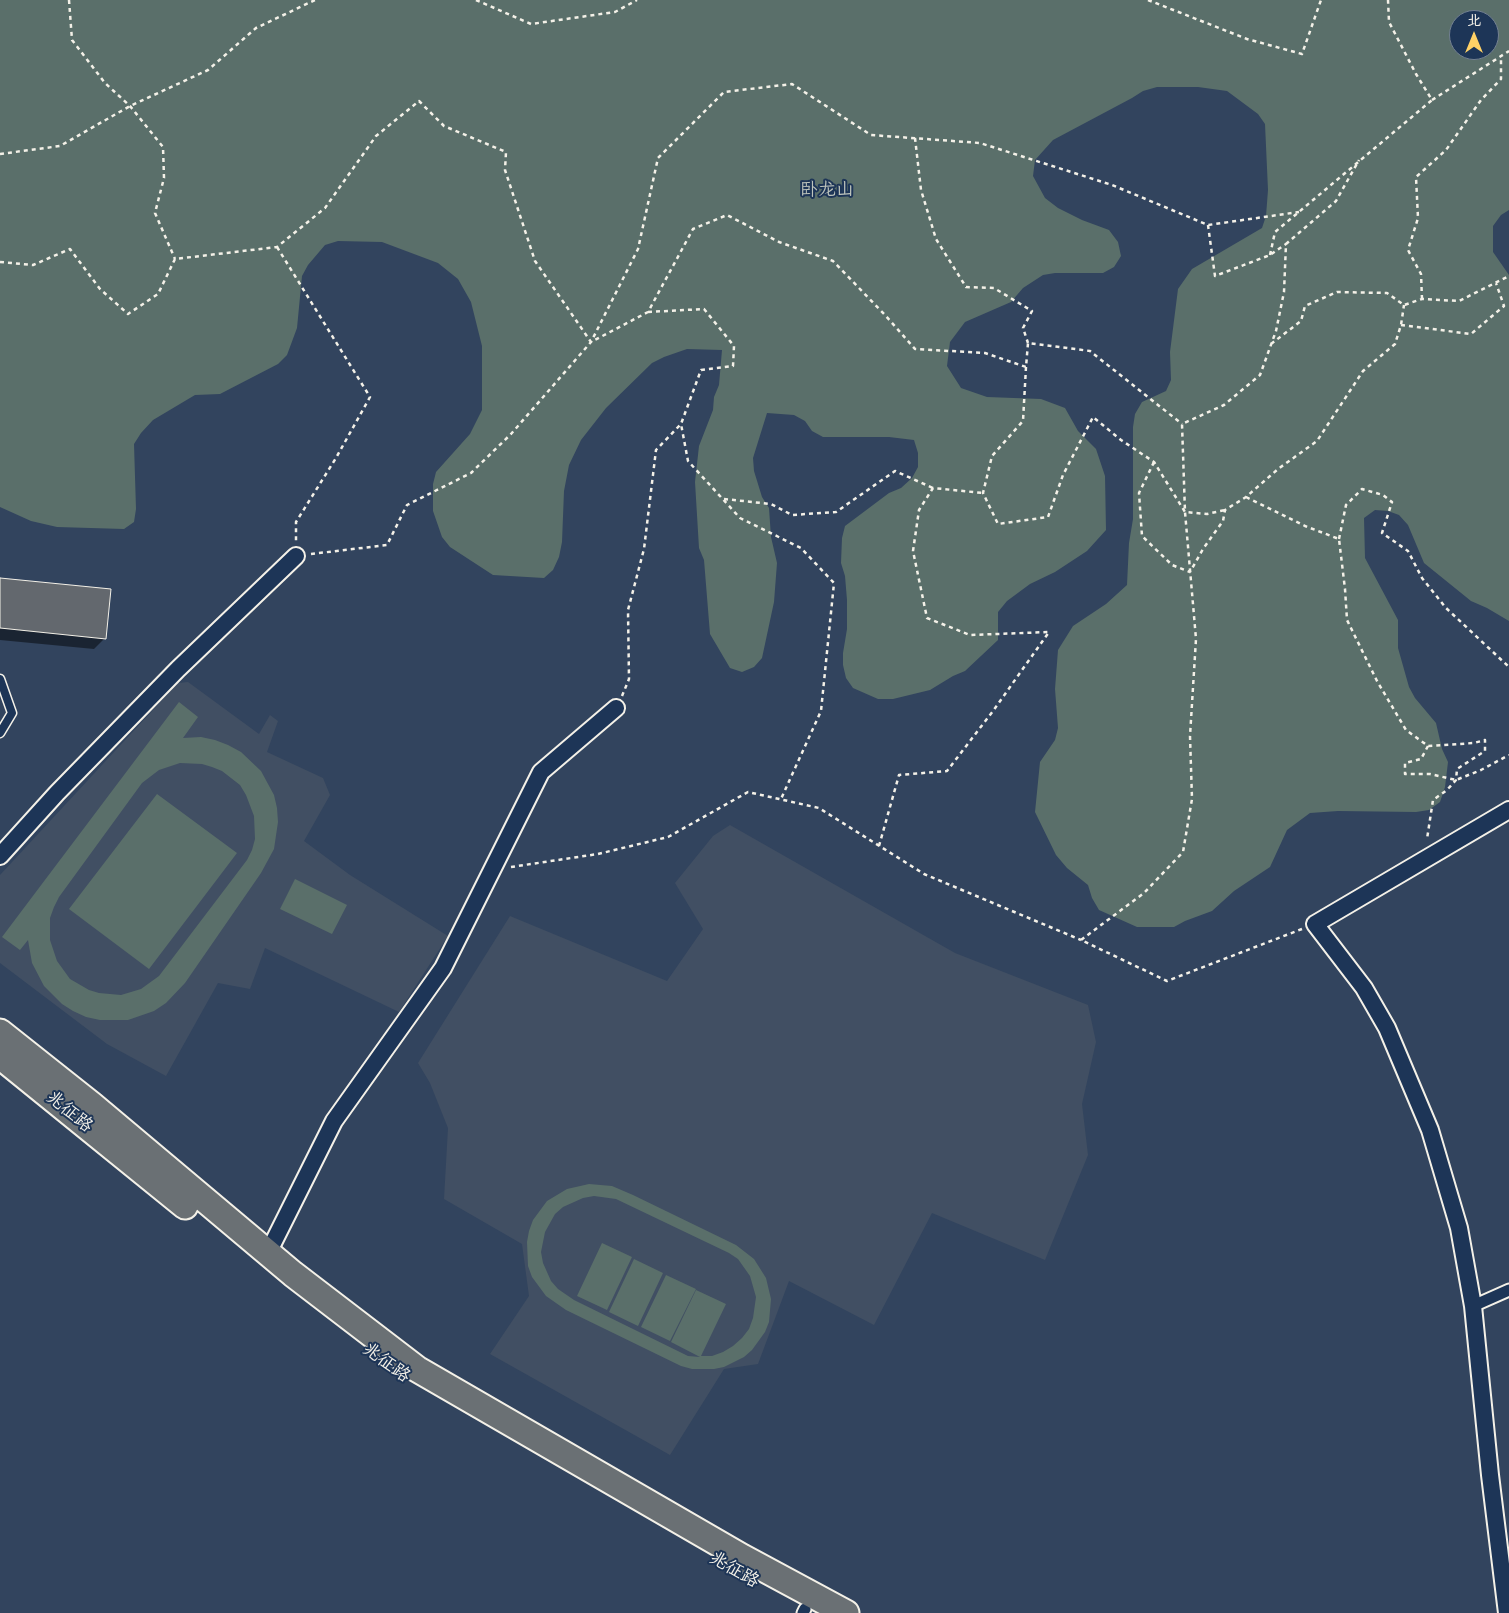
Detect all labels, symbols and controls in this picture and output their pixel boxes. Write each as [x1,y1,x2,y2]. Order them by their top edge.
north arrow [1449,10,1499,60]
text: 北 [1467,12,1481,29]
park label: 卧龙山 [800,179,854,201]
street label: 兆征路 [41,1087,97,1137]
street label: 兆征路 [358,1338,414,1388]
street label: 兆征路 [705,1547,763,1593]

